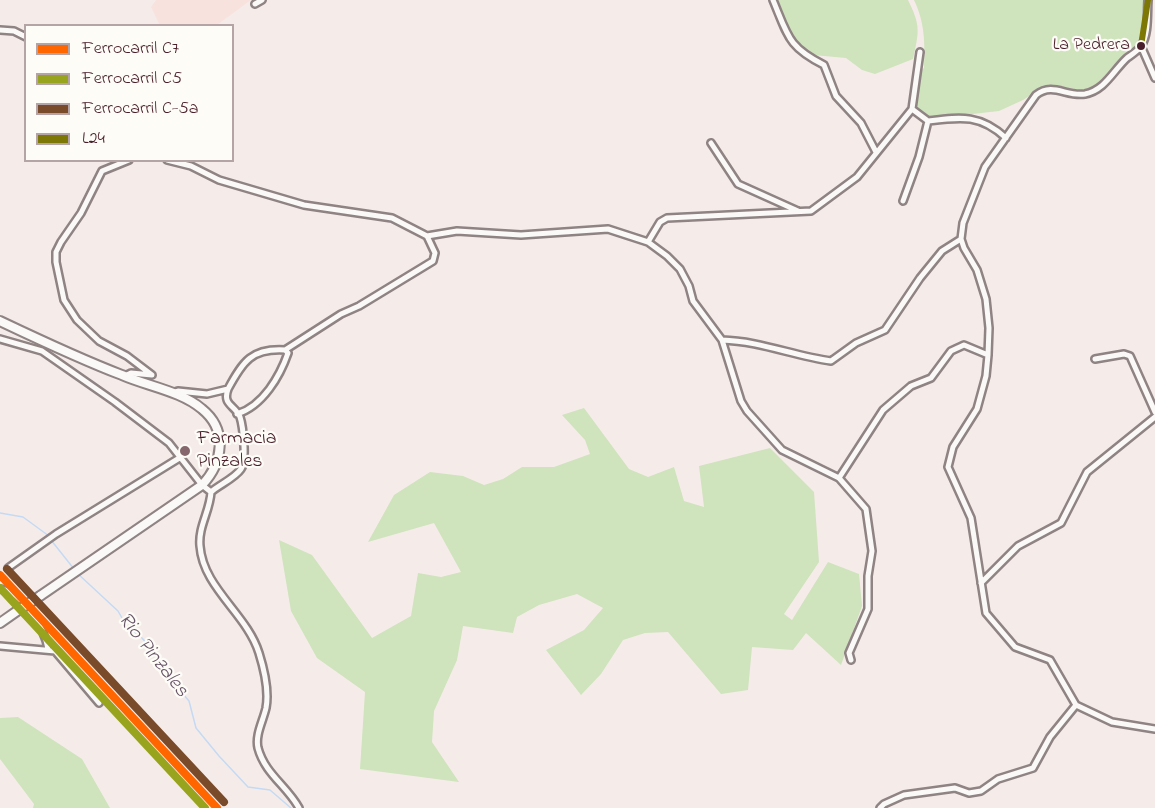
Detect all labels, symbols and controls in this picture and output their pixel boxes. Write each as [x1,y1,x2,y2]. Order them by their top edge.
legend [24,24,234,162]
place label: La Pedrera [1053,35,1130,57]
text: Ferrocarril C7 [82,36,179,62]
marker: La Pedrera [1135,40,1147,52]
text: Ferrocarril C5 [82,66,182,92]
text: Ferrocarril C-5a [82,96,199,122]
text: L24 [82,126,105,152]
place label: Farmacia Pinzales [197,428,277,475]
marker: Farmacia Pinzales [178,444,192,458]
water label: Rio Pinzales [111,609,193,703]

